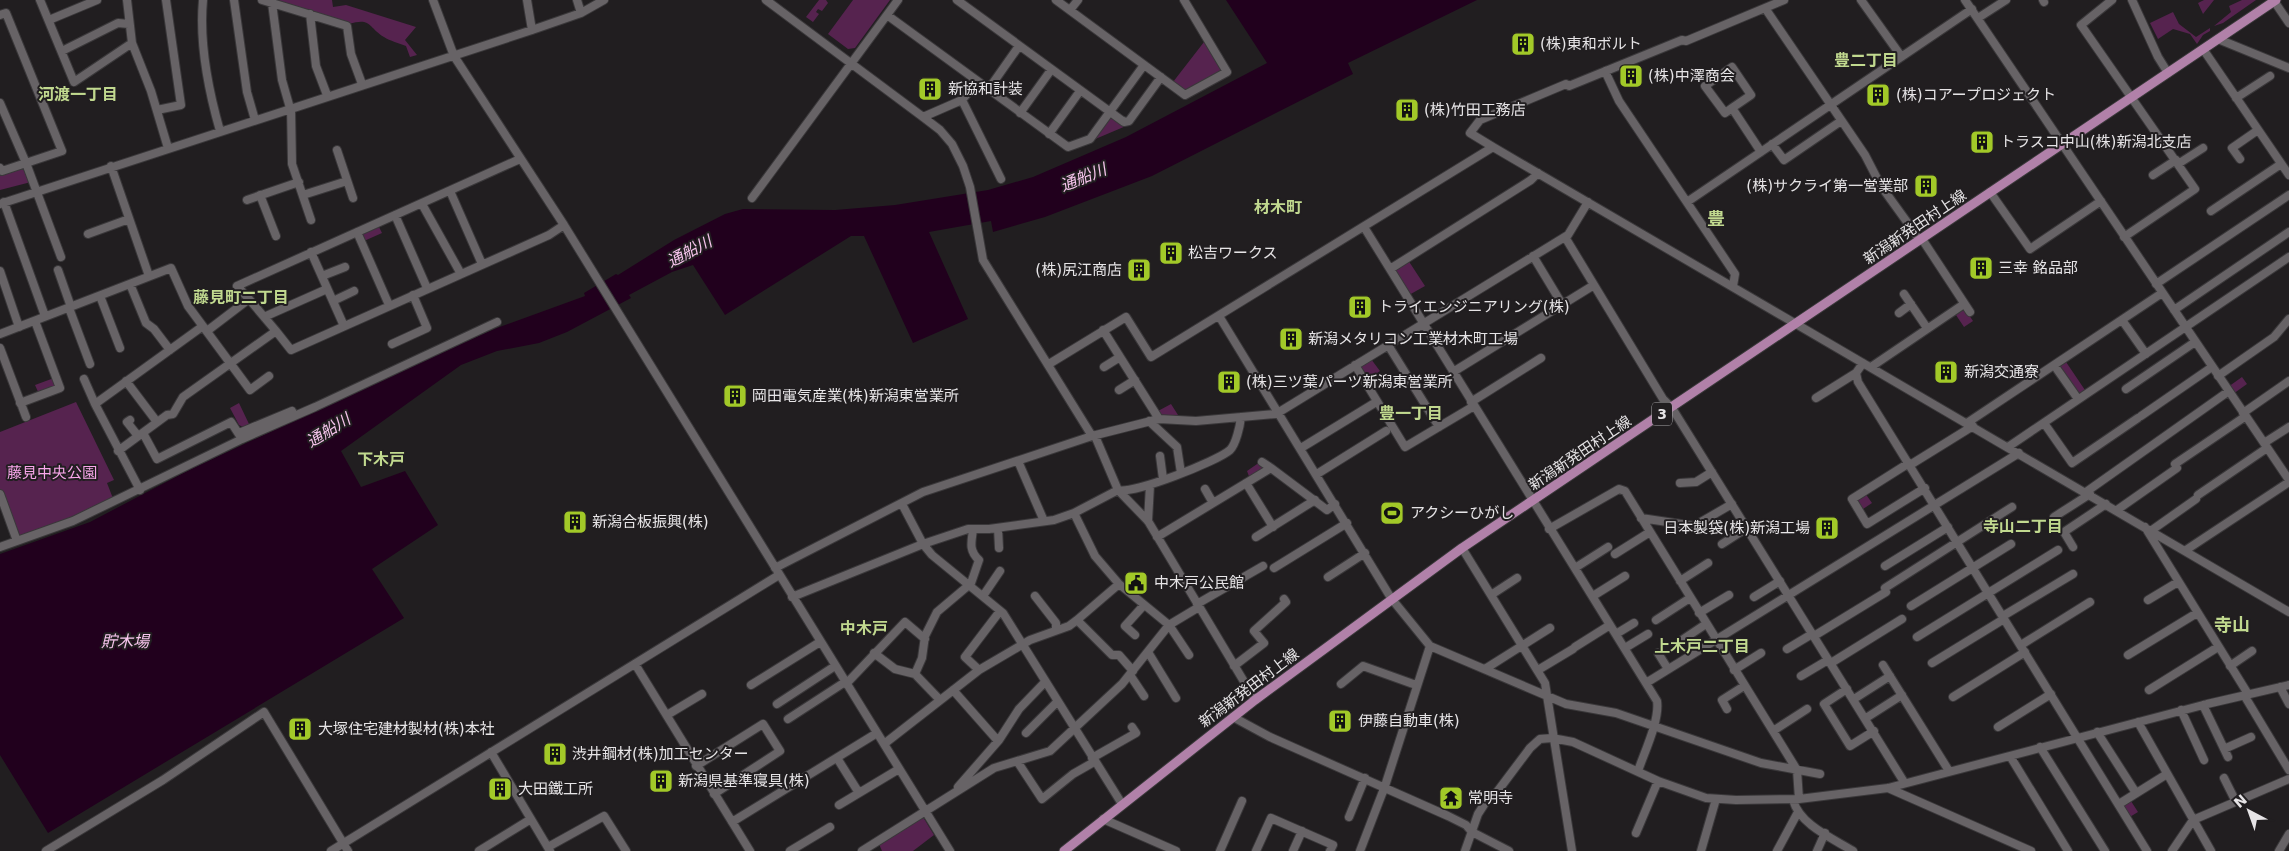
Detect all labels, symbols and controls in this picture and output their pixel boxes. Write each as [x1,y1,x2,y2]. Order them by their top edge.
building icon: (株)東和ボルト [1510,31,1536,57]
place label: (株)東和ボルト [1540,35,1642,53]
district label: 豊二丁目 [1834,51,1898,70]
building icon: (株)中澤商会 [1618,63,1644,89]
place label: (株)中澤商会 [1648,67,1735,85]
building icon: 新協和計装 [917,76,943,102]
place label: 新協和計装 [948,80,1023,98]
building icon: (株)コアープロジェクト [1865,82,1891,108]
district label: 河渡一丁目 [38,85,118,104]
place label: (株)コアープロジェクト [1896,86,2056,104]
building icon: (株)竹田工務店 [1394,97,1420,123]
place label: (株)竹田工務店 [1424,101,1526,119]
building icon: トラスコ中山(株)新潟北支店 [1969,129,1995,155]
place label: トラスコ中山(株)新潟北支店 [2000,133,2191,151]
water label: 通船川 [1057,159,1111,195]
building icon: (株)サクライ第一営業部 [1913,173,1939,199]
place label: (株)サクライ第一営業部 [1746,177,1908,195]
street label: 新潟新発田村上線 [1860,186,1970,268]
district label: 材木町 [1254,198,1302,217]
district label: 豊 [1707,208,1725,229]
water label: 通船川 [664,231,717,271]
building icon: 松吉ワークス [1158,240,1184,266]
place label: 松吉ワークス [1188,244,1278,262]
building icon: 三幸 銘品部 [1968,255,1994,281]
building icon: (株)尻江商店 [1126,257,1152,283]
place label: 三幸 銘品部 [1998,259,2078,277]
place label: (株)尻江商店 [1035,261,1122,279]
district label: 藤見町二丁目 [193,288,289,307]
building icon: トライエンジニアリング(株) [1347,294,1373,320]
place label: トライエンジニアリング(株) [1378,298,1570,316]
building icon: 新潟メタリコン工業材木町工場 [1278,326,1304,352]
place label: 新潟メタリコン工業材木町工場 [1308,330,1518,348]
building icon: 新潟交通寮 [1933,359,1959,385]
place label: 新潟交通寮 [1964,363,2039,381]
building icon: (株)三ツ葉パーツ新潟東営業所 [1216,369,1242,395]
place label: (株)三ツ葉パーツ新潟東営業所 [1246,373,1452,391]
building icon: 岡田電気産業(株)新潟東営業所 [722,383,748,409]
place label: 岡田電気産業(株)新潟東営業所 [752,387,959,405]
road number: 3 [1652,402,1672,426]
district label: 豊一丁目 [1379,404,1443,423]
water label: 通船川 [303,409,355,451]
street label: 新潟新発田村上線 [1525,412,1635,494]
district label: 下木戸 [357,450,405,469]
park label: 藤見中央公園 [7,464,97,482]
sports icon: アクシーひがし [1379,500,1405,526]
place label: アクシーひがし [1410,504,1514,522]
building icon: 新潟合板振興(株) [562,509,588,535]
place label: 新潟合板振興(株) [592,513,709,531]
building icon: 日本製袋(株)新潟工場 [1814,515,1840,541]
district label: 寺山二丁目 [1983,517,2063,536]
place label: 日本製袋(株)新潟工場 [1663,519,1810,537]
public building icon: 中木戸公民館 [1123,570,1149,596]
place label: 中木戸公民館 [1154,574,1244,592]
district label: 寺山 [2214,614,2250,635]
district label: 中木戸 [840,619,888,638]
water label: 貯木場 [101,632,151,651]
district label: 上木戸二丁目 [1654,637,1750,656]
street label: 新潟新発田村上線 [1196,645,1302,731]
building icon: 伊藤自動車(株) [1327,708,1353,734]
place label: 伊藤自動車(株) [1358,712,1460,730]
building icon: 大塚住宅建材製材(株)本社 [287,716,313,742]
place label: 大塚住宅建材製材(株)本社 [318,720,495,738]
building icon: 渋井鋼材(株)加工センター [542,741,568,767]
place label: 渋井鋼材(株)加工センター [572,745,749,763]
building icon: 新潟県基準寝具(株) [648,768,674,794]
place label: 新潟県基準寝具(株) [678,772,810,790]
building icon: 大田鐵工所 [487,776,513,802]
place label: 大田鐵工所 [518,780,593,798]
temple icon: 常明寺 [1438,785,1464,811]
north arrow [2224,786,2274,836]
place label: 常明寺 [1468,789,1513,807]
text: N [2231,791,2250,811]

